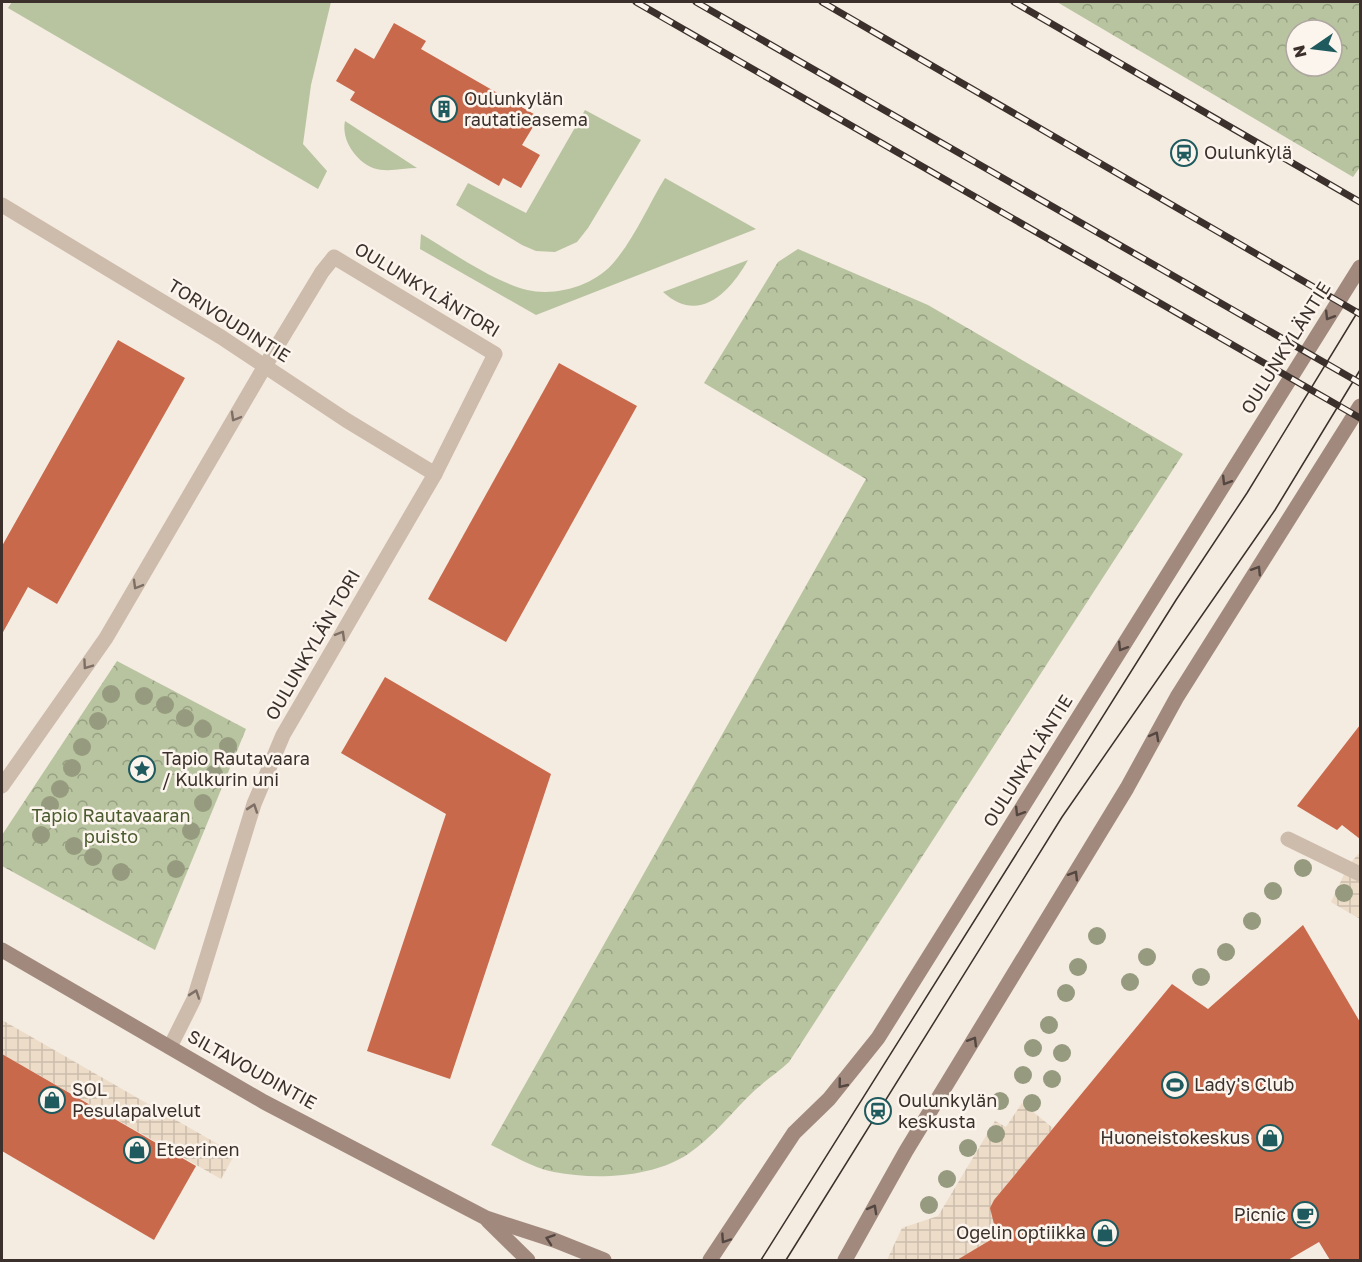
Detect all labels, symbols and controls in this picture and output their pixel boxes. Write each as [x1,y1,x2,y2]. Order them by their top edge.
north arrow [1284,18,1344,78]
text: N [1288,43,1311,60]
place label: Oulunkylän rautatieasema [464,87,588,130]
building icon: Oulunkylän rautatieasema [429,94,459,124]
station icon: Oulunkylä [1169,138,1199,168]
place label: Oulunkylä [1204,141,1292,163]
street label: OULUNKYLÄNTORI [351,237,504,341]
street label: TORIVOUDINTIE [164,274,295,367]
street label: OULUNKYLÄNTIE [1236,277,1335,418]
one-way arrow [1325,310,1337,320]
one-way arrow [231,411,242,421]
one-way arrow [1221,475,1233,485]
street label: OULUNKYLÄN TORI [260,565,364,724]
one-way arrow [1250,566,1262,576]
one-way arrow [133,579,145,590]
one-way arrow [334,631,345,641]
one-way arrow [1119,640,1130,651]
one-way arrow [83,658,94,669]
street label: OULUNKYLÄNTIE [978,690,1077,831]
one-way arrow [1148,732,1160,743]
place label: Tapio Rautavaara / Kulkurin uni [162,747,310,790]
place icon: Tapio Rautavaara / Kulkurin uni [127,754,157,784]
one-way arrow [246,803,259,814]
park label: Tapio Rautavaaran puisto [32,804,191,847]
one-way arrow [1015,806,1027,816]
one-way arrow [1066,871,1078,881]
one-way arrow [188,990,201,1000]
street label: SILTAVOUDINTIE [184,1025,321,1114]
one-way arrow [965,1037,977,1047]
sports icon: Lady's Club [1160,1070,1190,1100]
place label: Lady's Club [1194,1073,1294,1095]
one-way arrow [838,1077,849,1088]
place label: SOL Pesulapalvelut [72,1078,201,1121]
shop icon: SOL Pesulapalvelut [37,1085,67,1115]
place label: Oulunkylän keskusta [898,1089,997,1132]
station icon: Oulunkylän keskusta [863,1096,893,1126]
shop icon: Huoneistokeskus [1255,1123,1285,1153]
place label: Huoneistokeskus [1100,1126,1250,1148]
shop icon: Eteerinen [122,1135,152,1165]
place label: Eteerinen [156,1138,239,1160]
cafe icon: Picnic [1290,1200,1320,1230]
place label: Picnic [1234,1203,1286,1225]
one-way arrow [866,1205,877,1215]
shop icon: Ogelin optiikka [1090,1218,1120,1248]
place label: Ogelin optiikka [956,1221,1086,1243]
one-way arrow [721,1232,732,1243]
one-way arrow [545,1234,556,1246]

